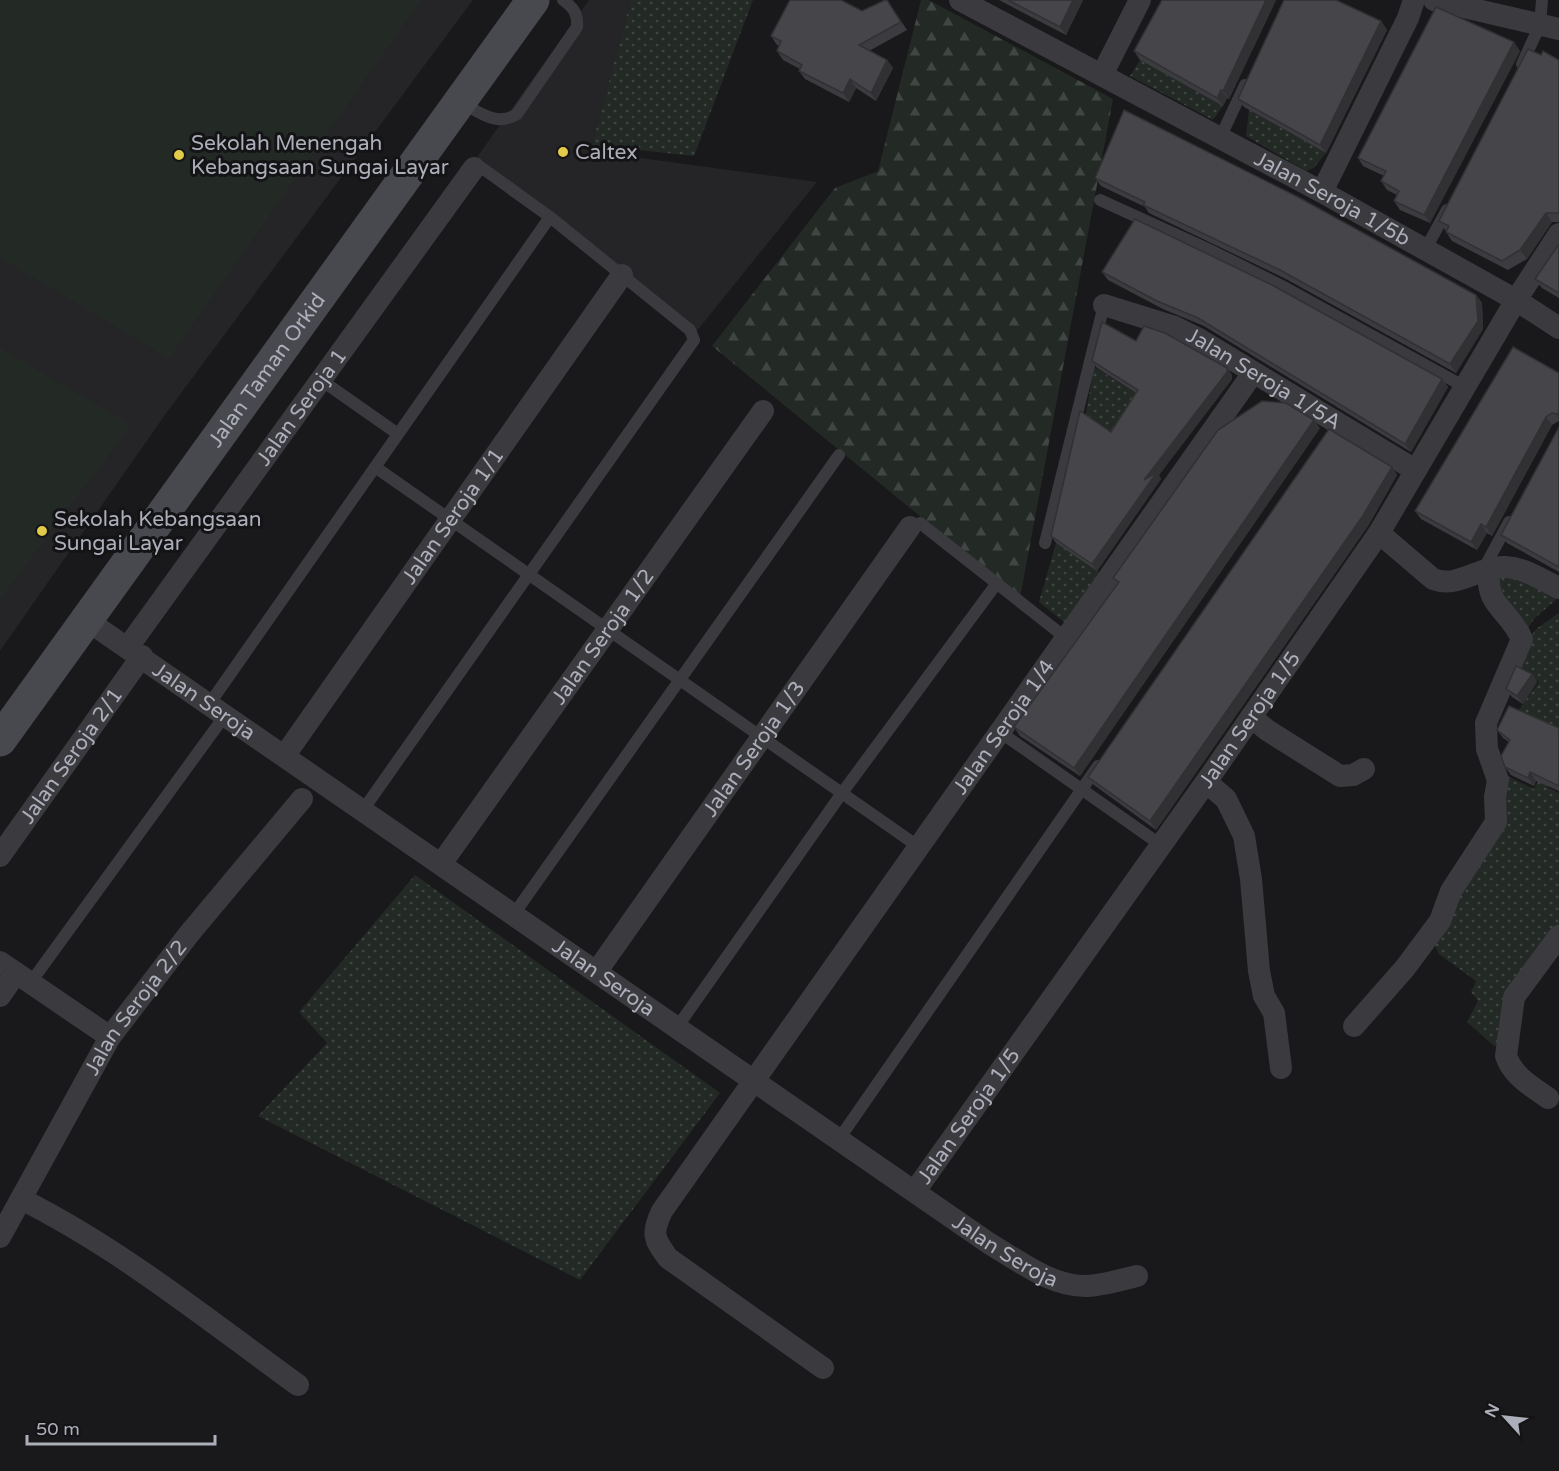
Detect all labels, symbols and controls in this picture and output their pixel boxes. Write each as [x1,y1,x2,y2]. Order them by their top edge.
place label: Sekolah Menengah Kebangsaan Sungai Layar [191,131,449,180]
place label: Caltex [575,140,638,165]
marker: Caltex [556,145,570,159]
street label: Jalan Seroja 1/5b [1250,146,1414,252]
marker: Sekolah Menengah Kebangsaan Sungai Layar [172,148,186,162]
street label: Jalan Taman Orkid [203,288,331,452]
street label: Jalan Seroja 1/5A [1182,323,1345,435]
street label: Jalan Seroja 1 [251,344,352,471]
street label: Jalan Seroja 1/1 [397,443,510,589]
place label: Sekolah Kebangsaan Sungai Layar [54,507,262,556]
marker: Sekolah Kebangsaan Sungai Layar [35,524,49,538]
street label: Jalan Seroja 1/2 [546,564,660,710]
street label: Jalan Seroja 1/5 [1194,647,1306,793]
street label: Jalan Seroja 1/4 [948,655,1060,800]
street label: Jalan Seroja [147,657,260,746]
street label: Jalan Seroja 1/3 [698,676,811,822]
street label: Jalan Seroja 2/1 [15,683,128,829]
street label: Jalan Seroja [547,934,660,1022]
street label: Jalan Seroja 2/2 [79,935,193,1080]
street label: Jalan Seroja 1/5 [912,1044,1025,1189]
street label: Jalan Seroja [947,1210,1061,1293]
north arrow [1475,1387,1535,1447]
text: N [1481,1400,1504,1421]
scale bar [27,1408,214,1446]
text: 50 m [36,1418,80,1440]

